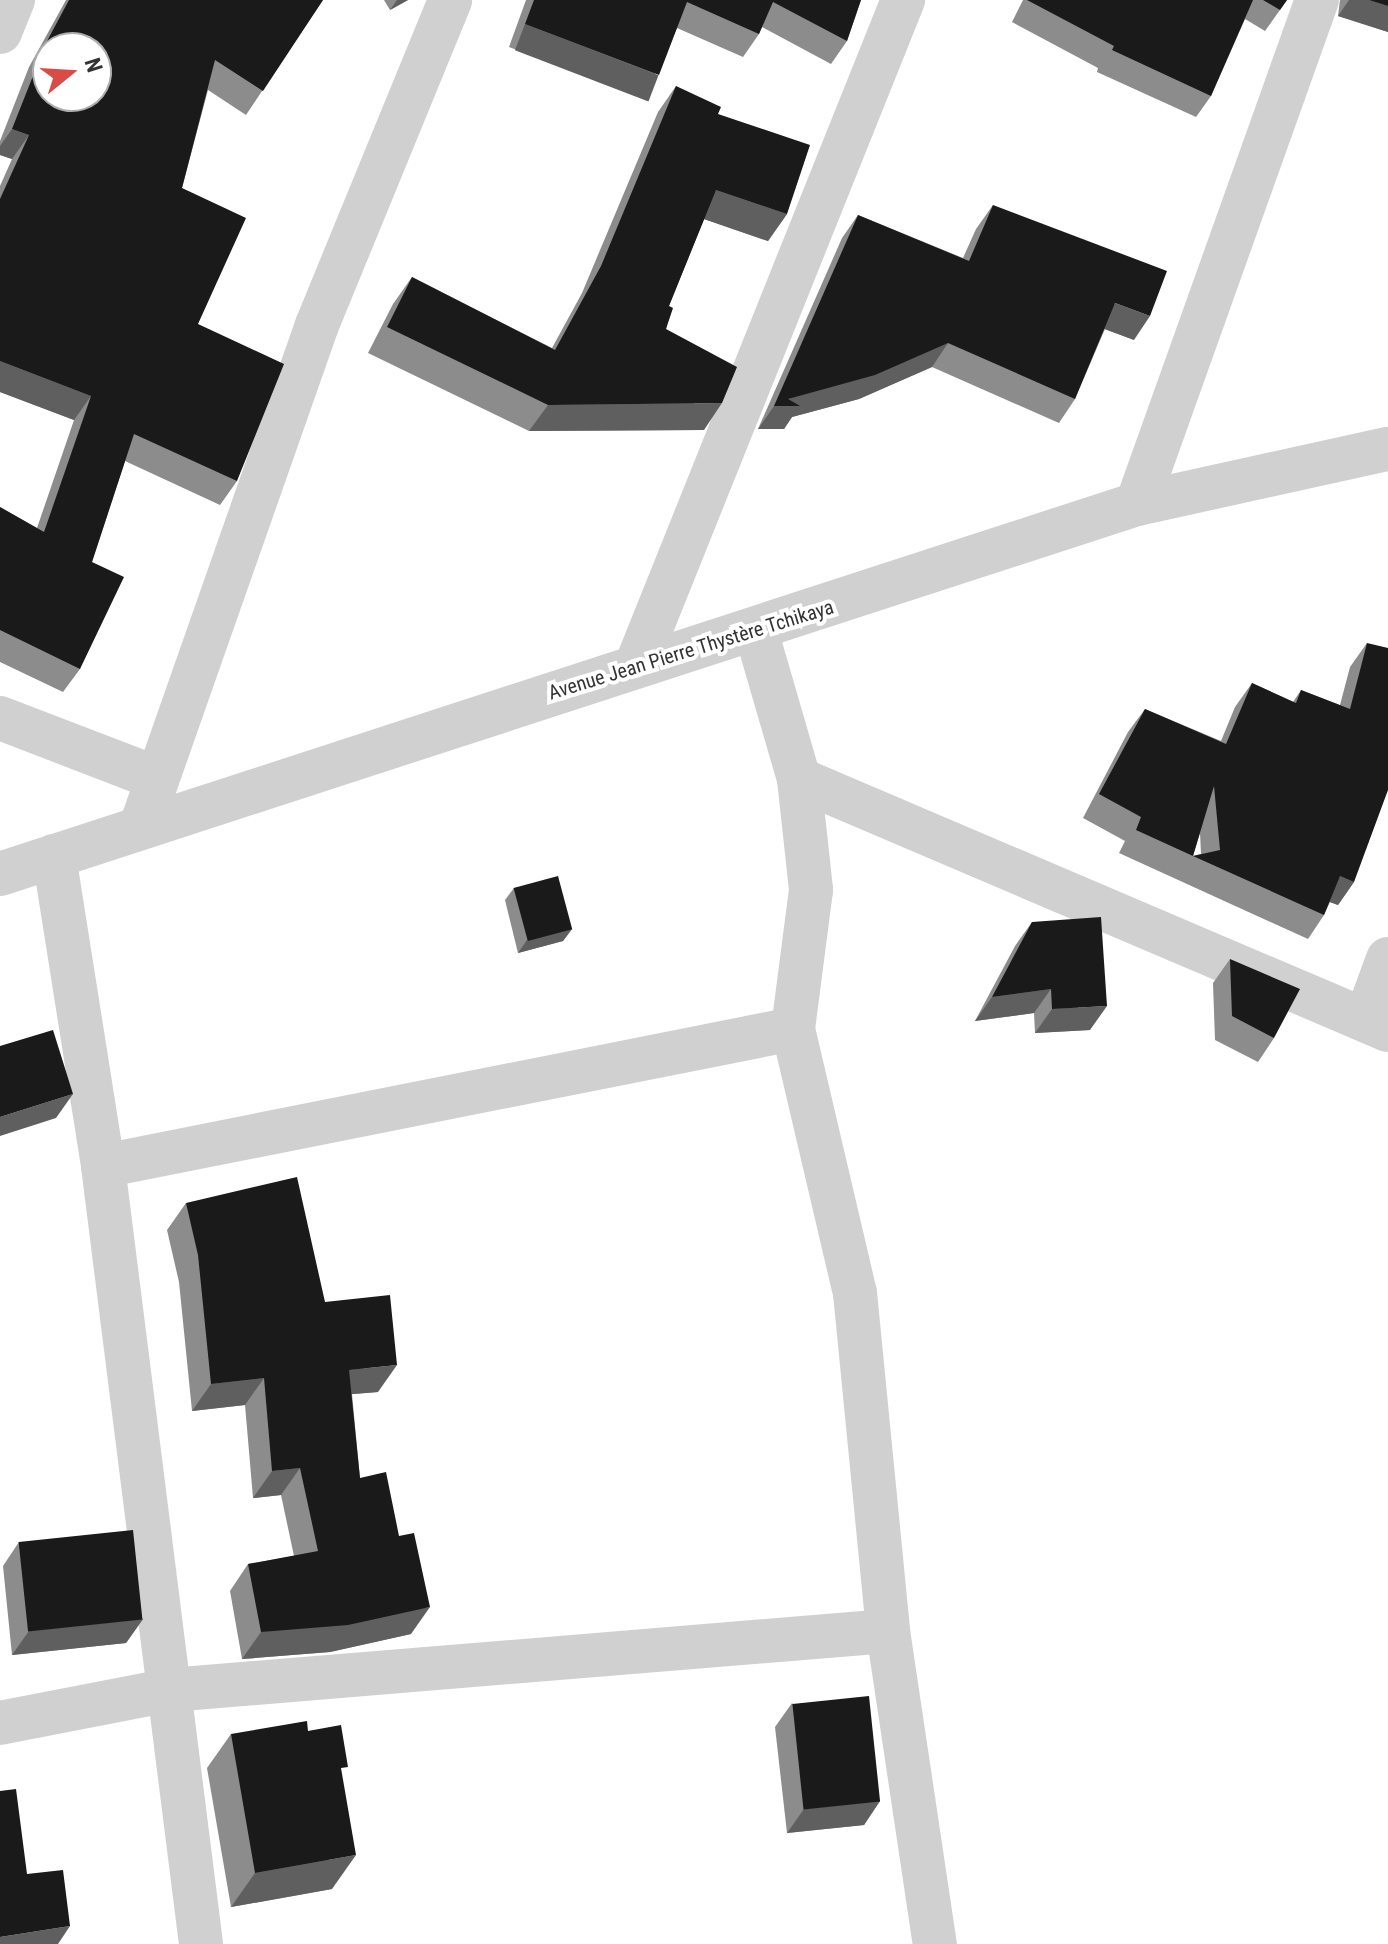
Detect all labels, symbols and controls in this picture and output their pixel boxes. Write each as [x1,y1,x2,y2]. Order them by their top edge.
north arrow [32,32,112,112]
text: N [79,55,107,75]
street label: Avenue Jean Pierre Thystère Tchikaya [545,595,837,705]

